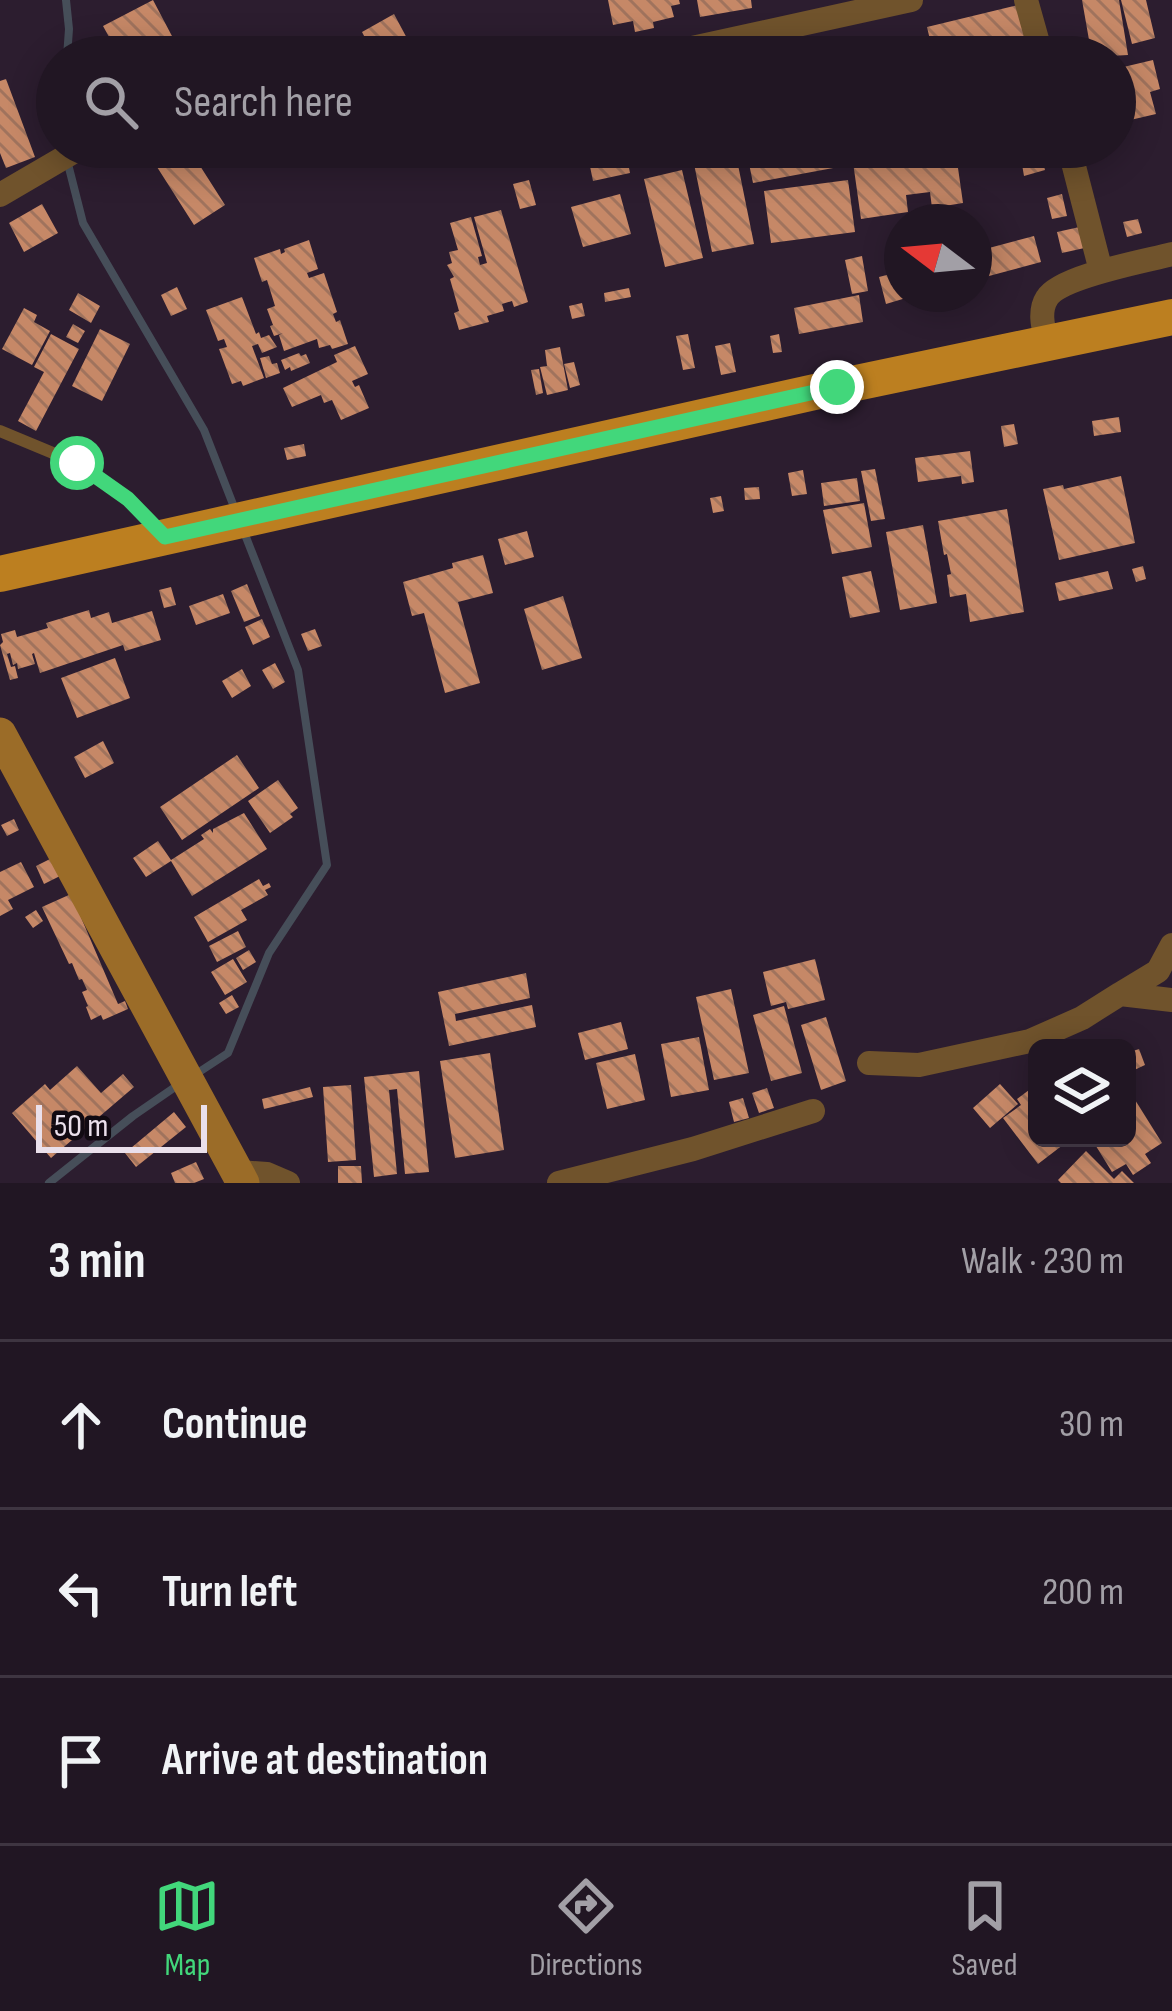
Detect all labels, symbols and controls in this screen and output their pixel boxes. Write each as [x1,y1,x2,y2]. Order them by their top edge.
search box [36,36,1136,168]
icon: search [78,69,144,135]
text: Search here [174,75,353,130]
north arrow [884,204,992,312]
route end [810,360,864,414]
route start [50,436,104,490]
map controls [1028,1039,1136,1147]
button: layers [1028,1039,1136,1147]
scale bar [36,1099,207,1152]
text: 50 m [54,1106,108,1146]
text: 3 min [48,1231,146,1292]
text: Walk · 230 m [961,1238,1124,1285]
icon: ahead [48,1392,114,1458]
text: Continue [162,1397,308,1452]
text: 30 m [1059,1401,1124,1448]
icon: left [48,1560,114,1626]
text: Turn left [162,1565,297,1620]
text: 200 m [1042,1569,1124,1616]
icon: arrive [48,1728,114,1794]
text: Arrive at destination [162,1733,488,1788]
tab: Map [154,1873,220,1985]
tab: Directions [529,1873,643,1985]
tab: Saved [951,1873,1018,1985]

